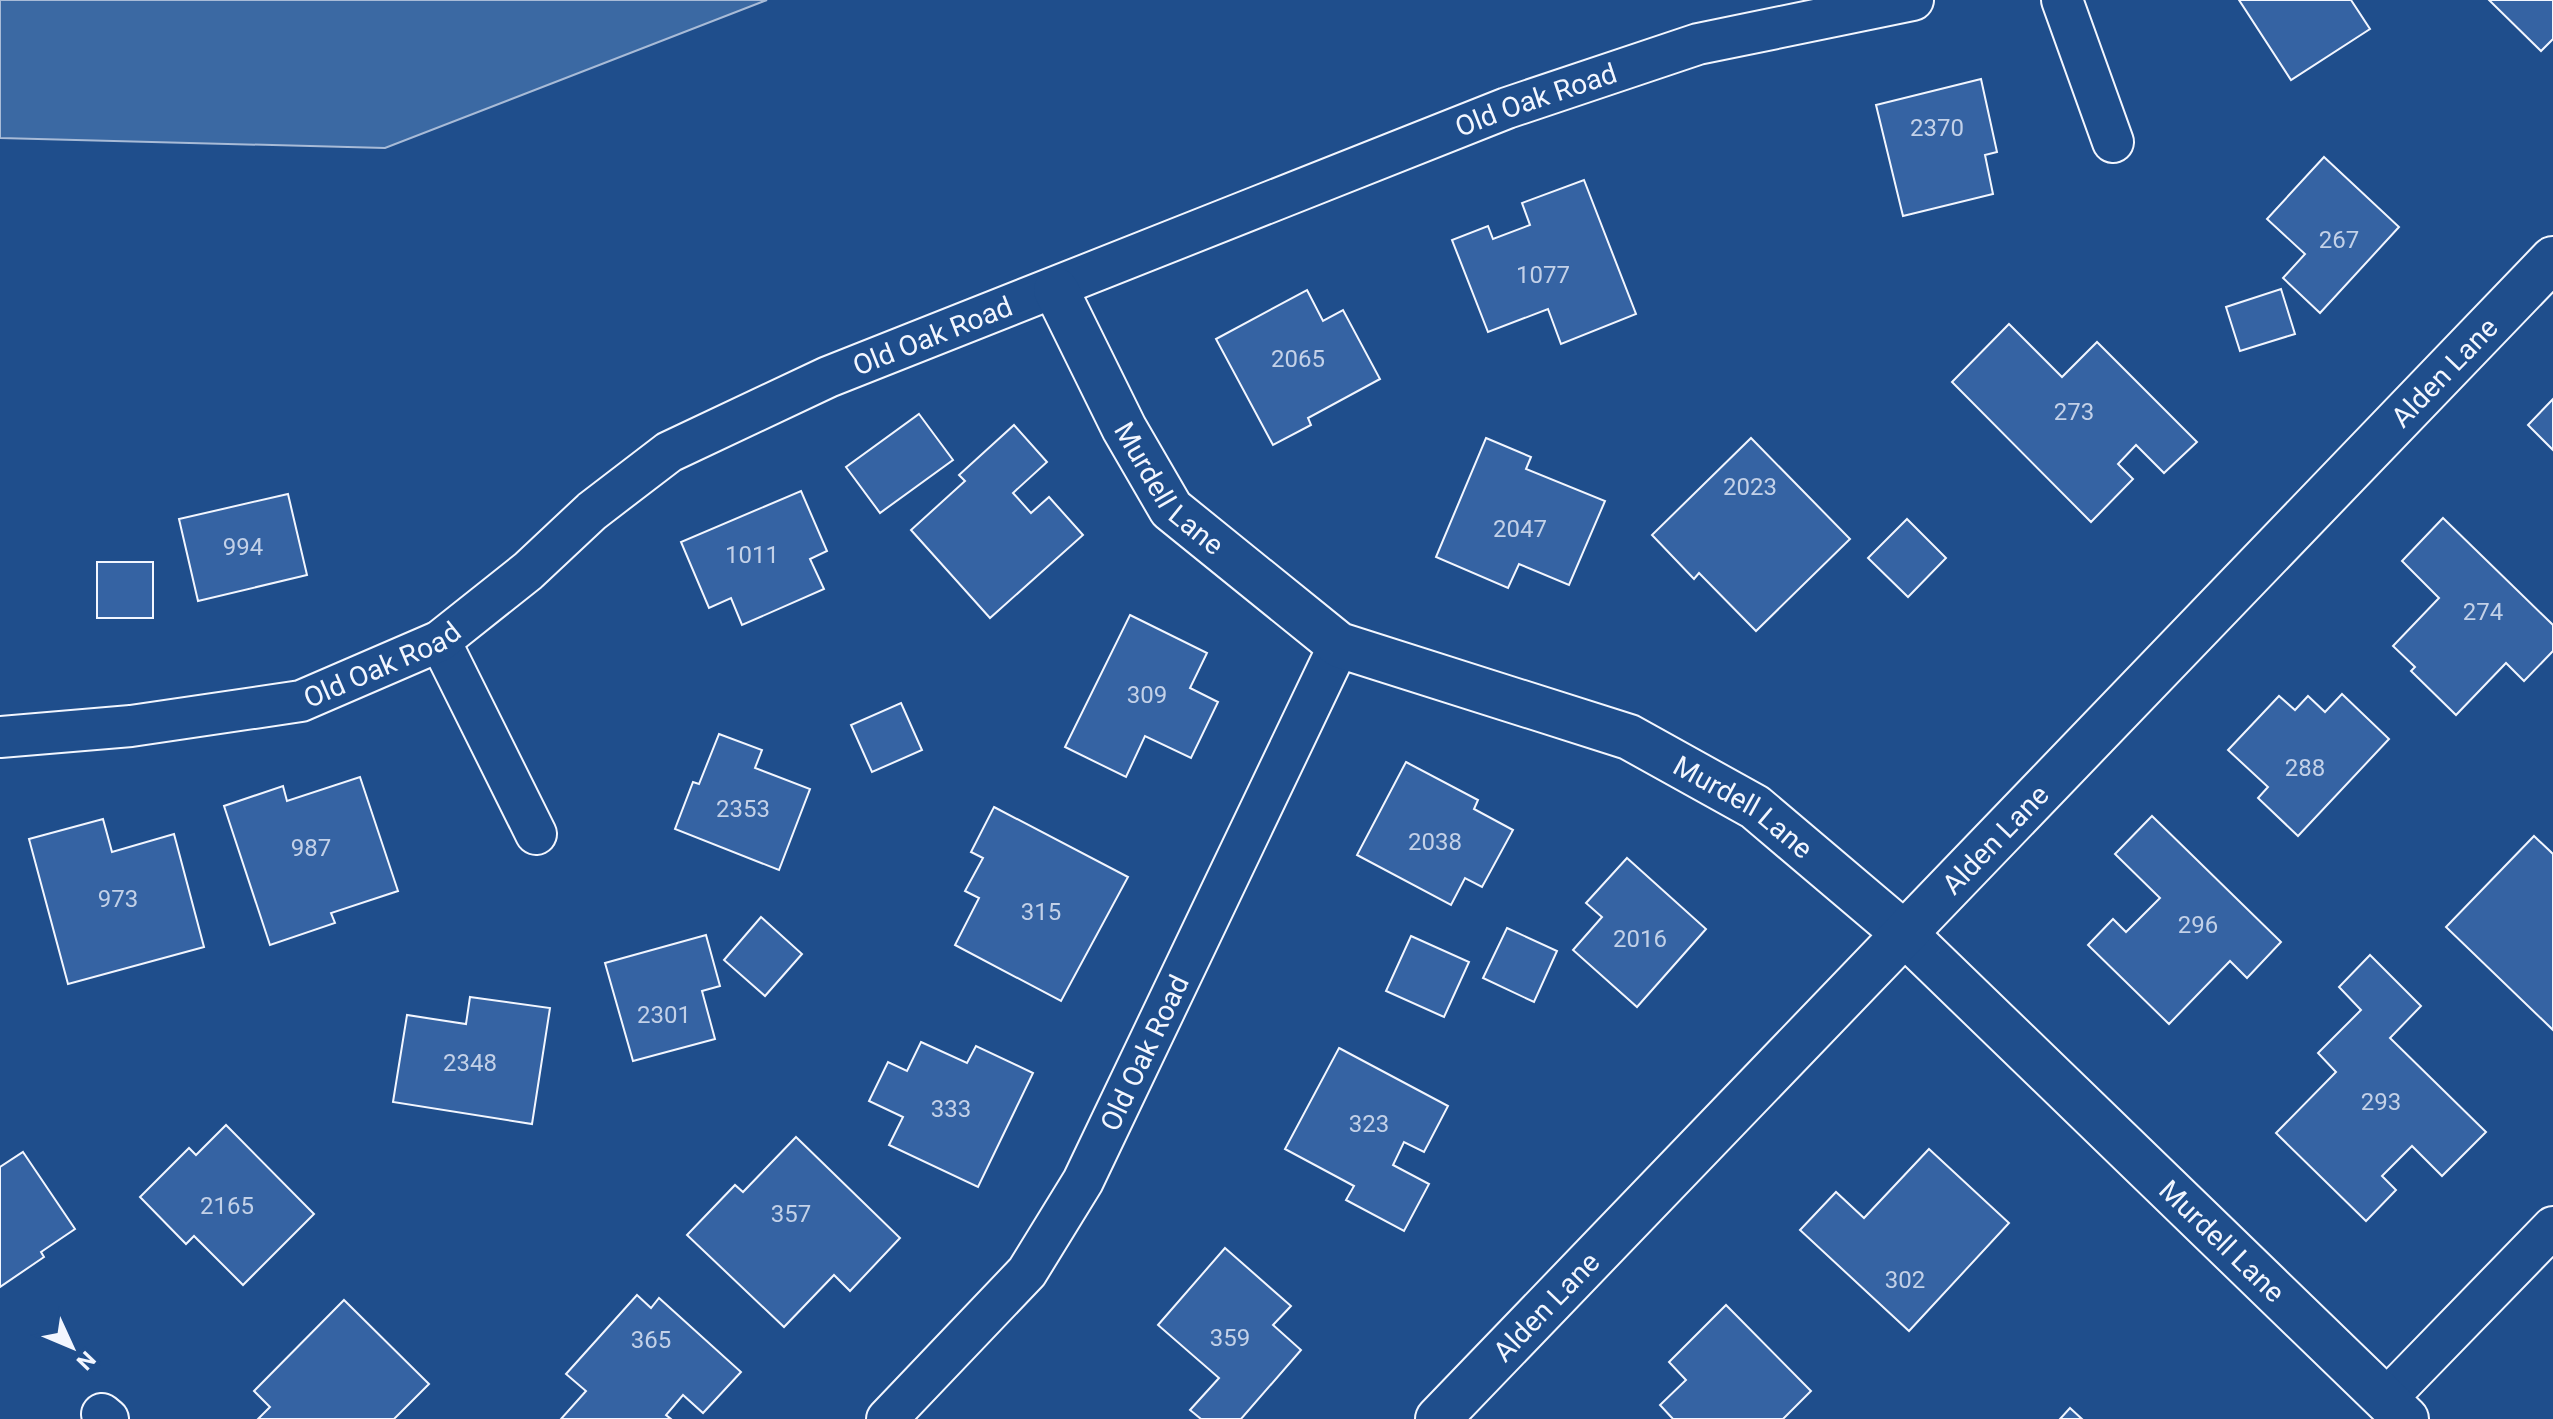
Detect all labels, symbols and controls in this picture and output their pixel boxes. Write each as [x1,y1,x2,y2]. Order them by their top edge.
street label: Old Oak Road [1450,56,1621,143]
house number: 2370 [1910,114,1964,142]
house number: 267 [2319,226,2359,254]
house number: 1077 [1516,261,1570,289]
street label: Old Oak Road [848,289,1017,382]
street label: Alden Lane [2384,311,2504,434]
house number: 2065 [1271,345,1325,373]
house number: 273 [2054,398,2094,426]
street label: Murdell Lane [1108,416,1230,561]
house number: 2023 [1723,473,1777,501]
house number: 2047 [1493,515,1547,543]
house number: 994 [223,533,263,561]
house number: 1011 [725,541,779,569]
house number: 274 [2463,598,2503,626]
street label: Old Oak Road [298,615,467,714]
house number: 309 [1127,681,1167,709]
street label: Murdell Lane [1668,749,1819,865]
house number: 288 [2285,754,2325,782]
street label: Alden Lane [1935,778,2055,901]
house number: 2353 [716,795,770,823]
house number: 2038 [1408,828,1462,856]
house number: 987 [291,834,331,862]
house number: 973 [98,885,138,913]
house number: 315 [1021,898,1061,926]
house number: 296 [2178,911,2218,939]
house number: 2016 [1613,925,1667,953]
street label: Old Oak Road [1093,969,1196,1136]
house number: 2301 [637,1001,691,1029]
house number: 2348 [443,1049,497,1077]
house number: 293 [2361,1088,2401,1116]
house number: 333 [931,1095,971,1123]
house number: 323 [1349,1110,1389,1138]
street label: Murdell Lane [2153,1173,2291,1309]
house number: 2165 [200,1192,254,1220]
house number: 357 [771,1200,811,1228]
street label: Alden Lane [1486,1245,1606,1368]
house number: 302 [1885,1266,1925,1294]
north arrow [32,1307,112,1387]
house number: 359 [1210,1324,1250,1352]
house number: 365 [631,1326,671,1354]
text: N [72,1346,100,1375]

